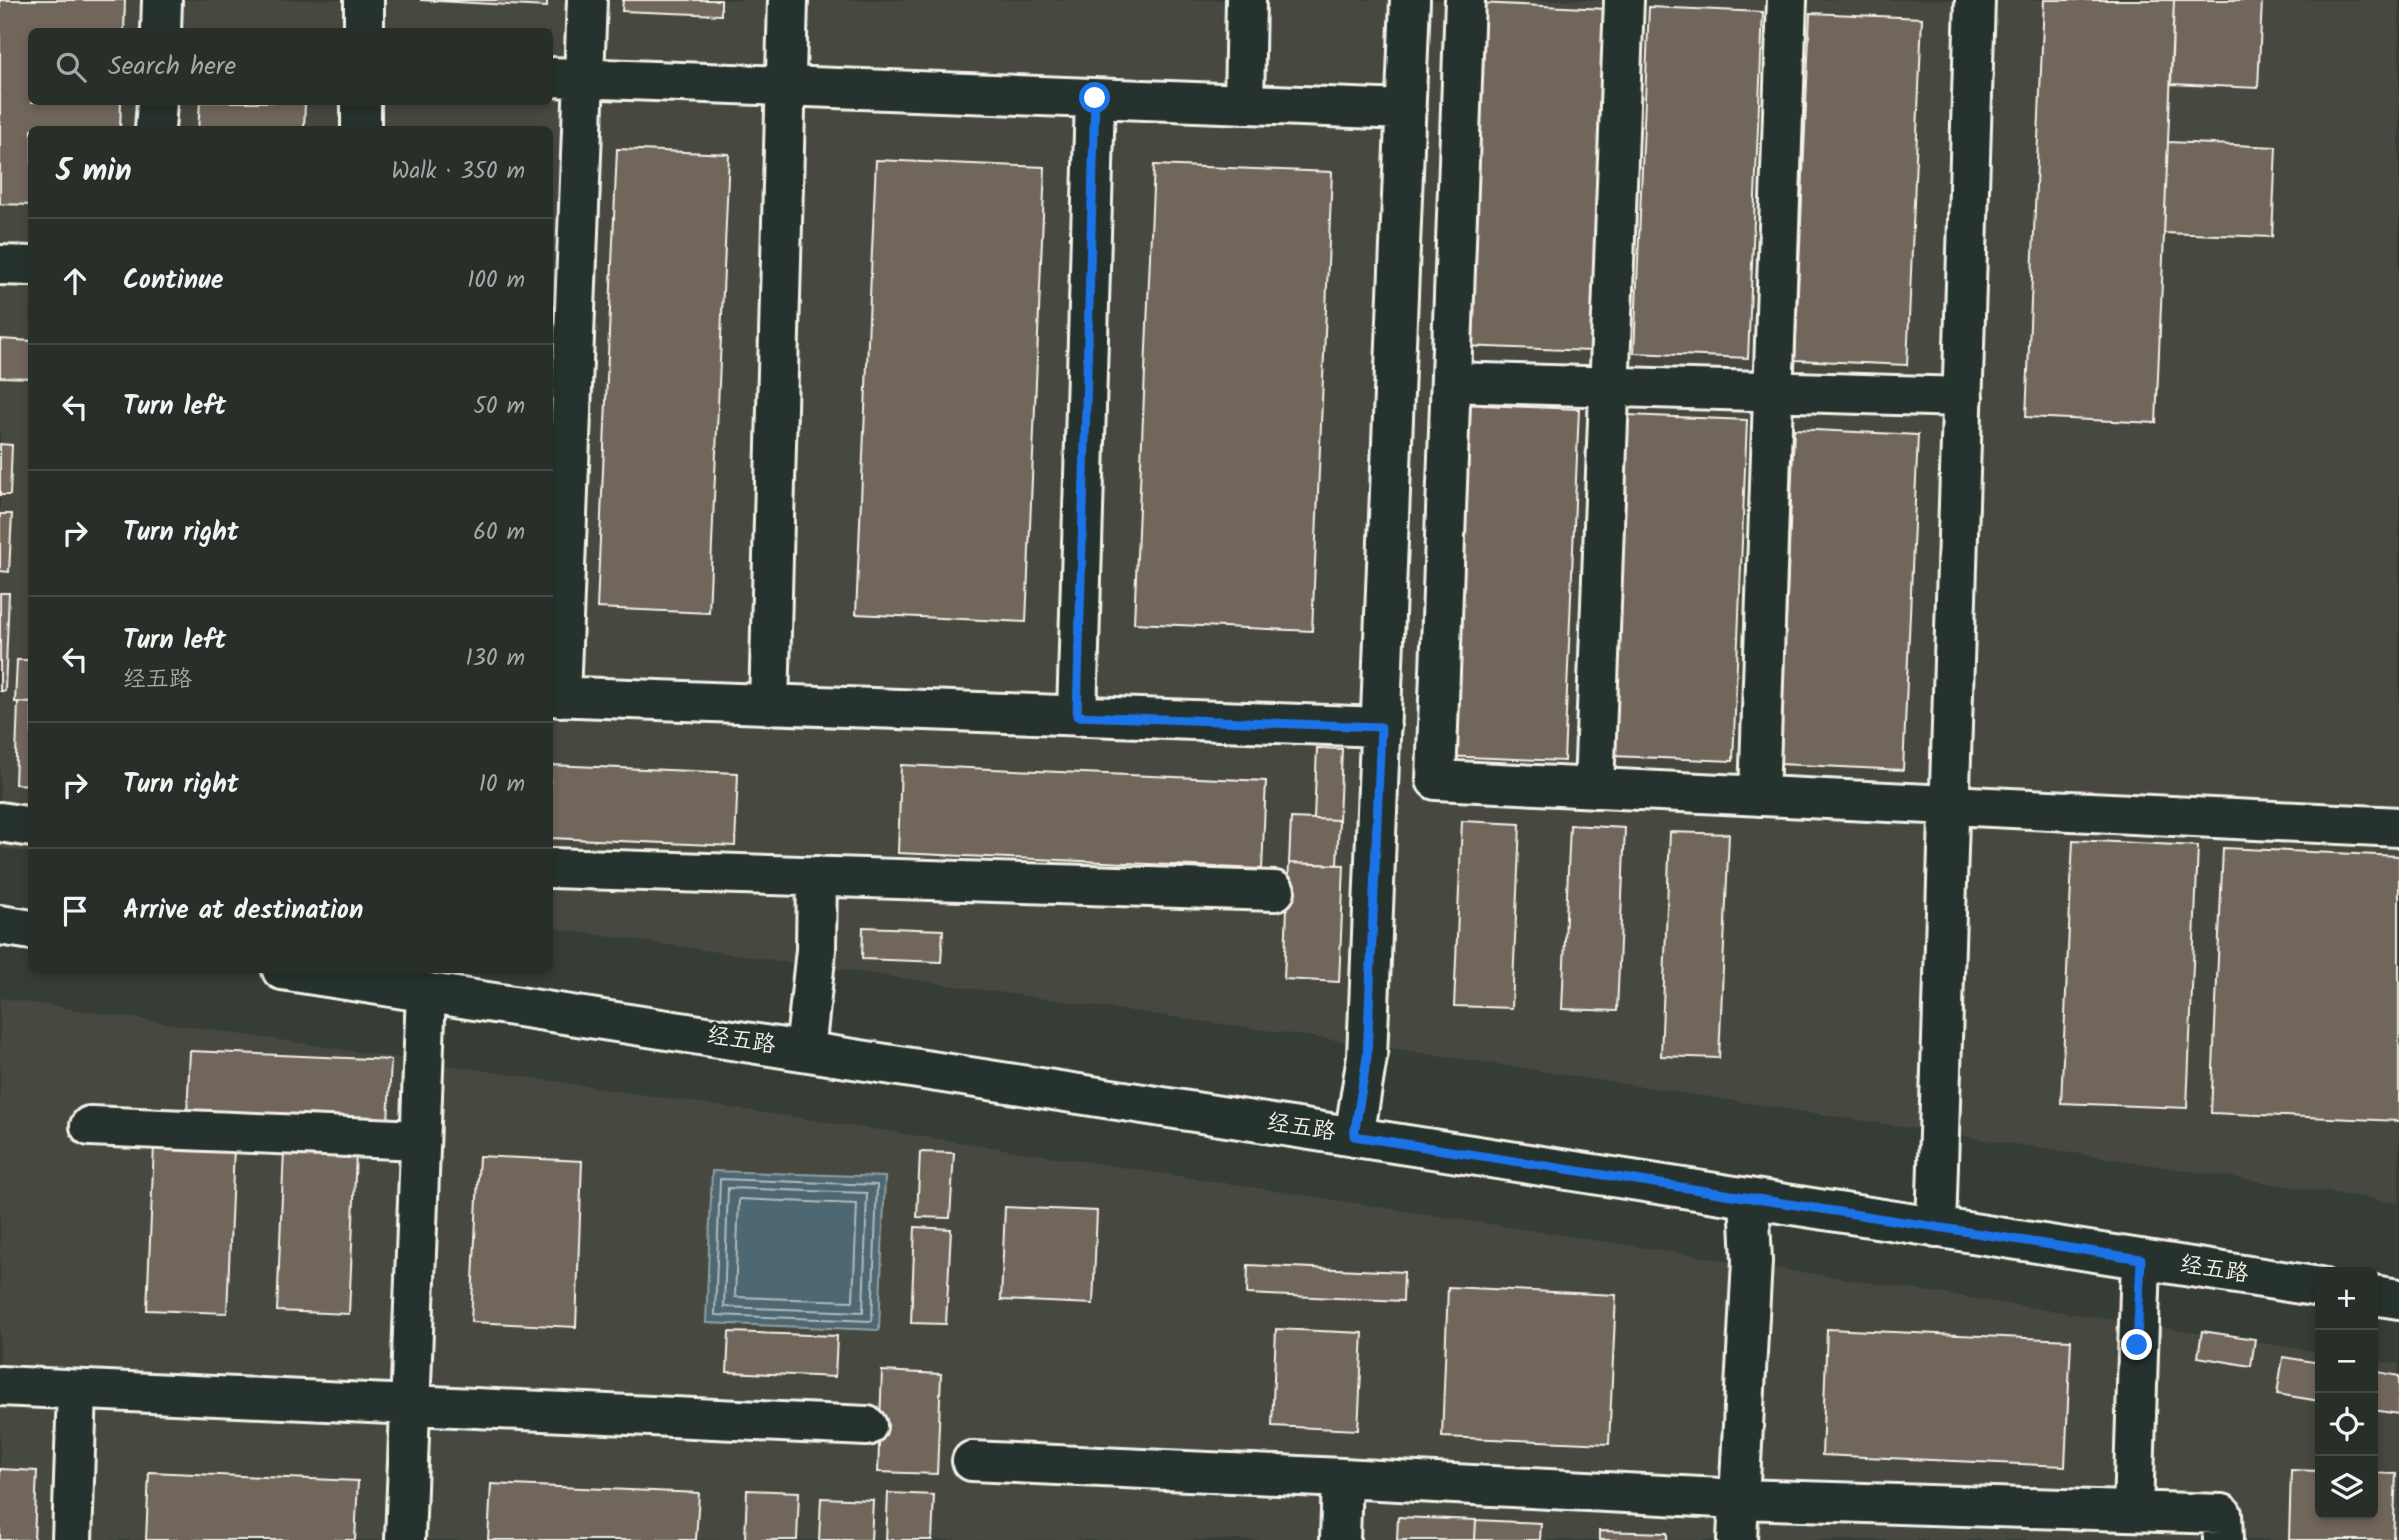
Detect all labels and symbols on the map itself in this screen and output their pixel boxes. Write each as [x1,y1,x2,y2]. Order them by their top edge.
route start [1079,82,1110,113]
street label: 经五路 [704,1018,778,1064]
street label: 经五路 [1264,1105,1338,1151]
street label: 经五路 [2177,1247,2251,1293]
route end [2121,1329,2152,1360]

